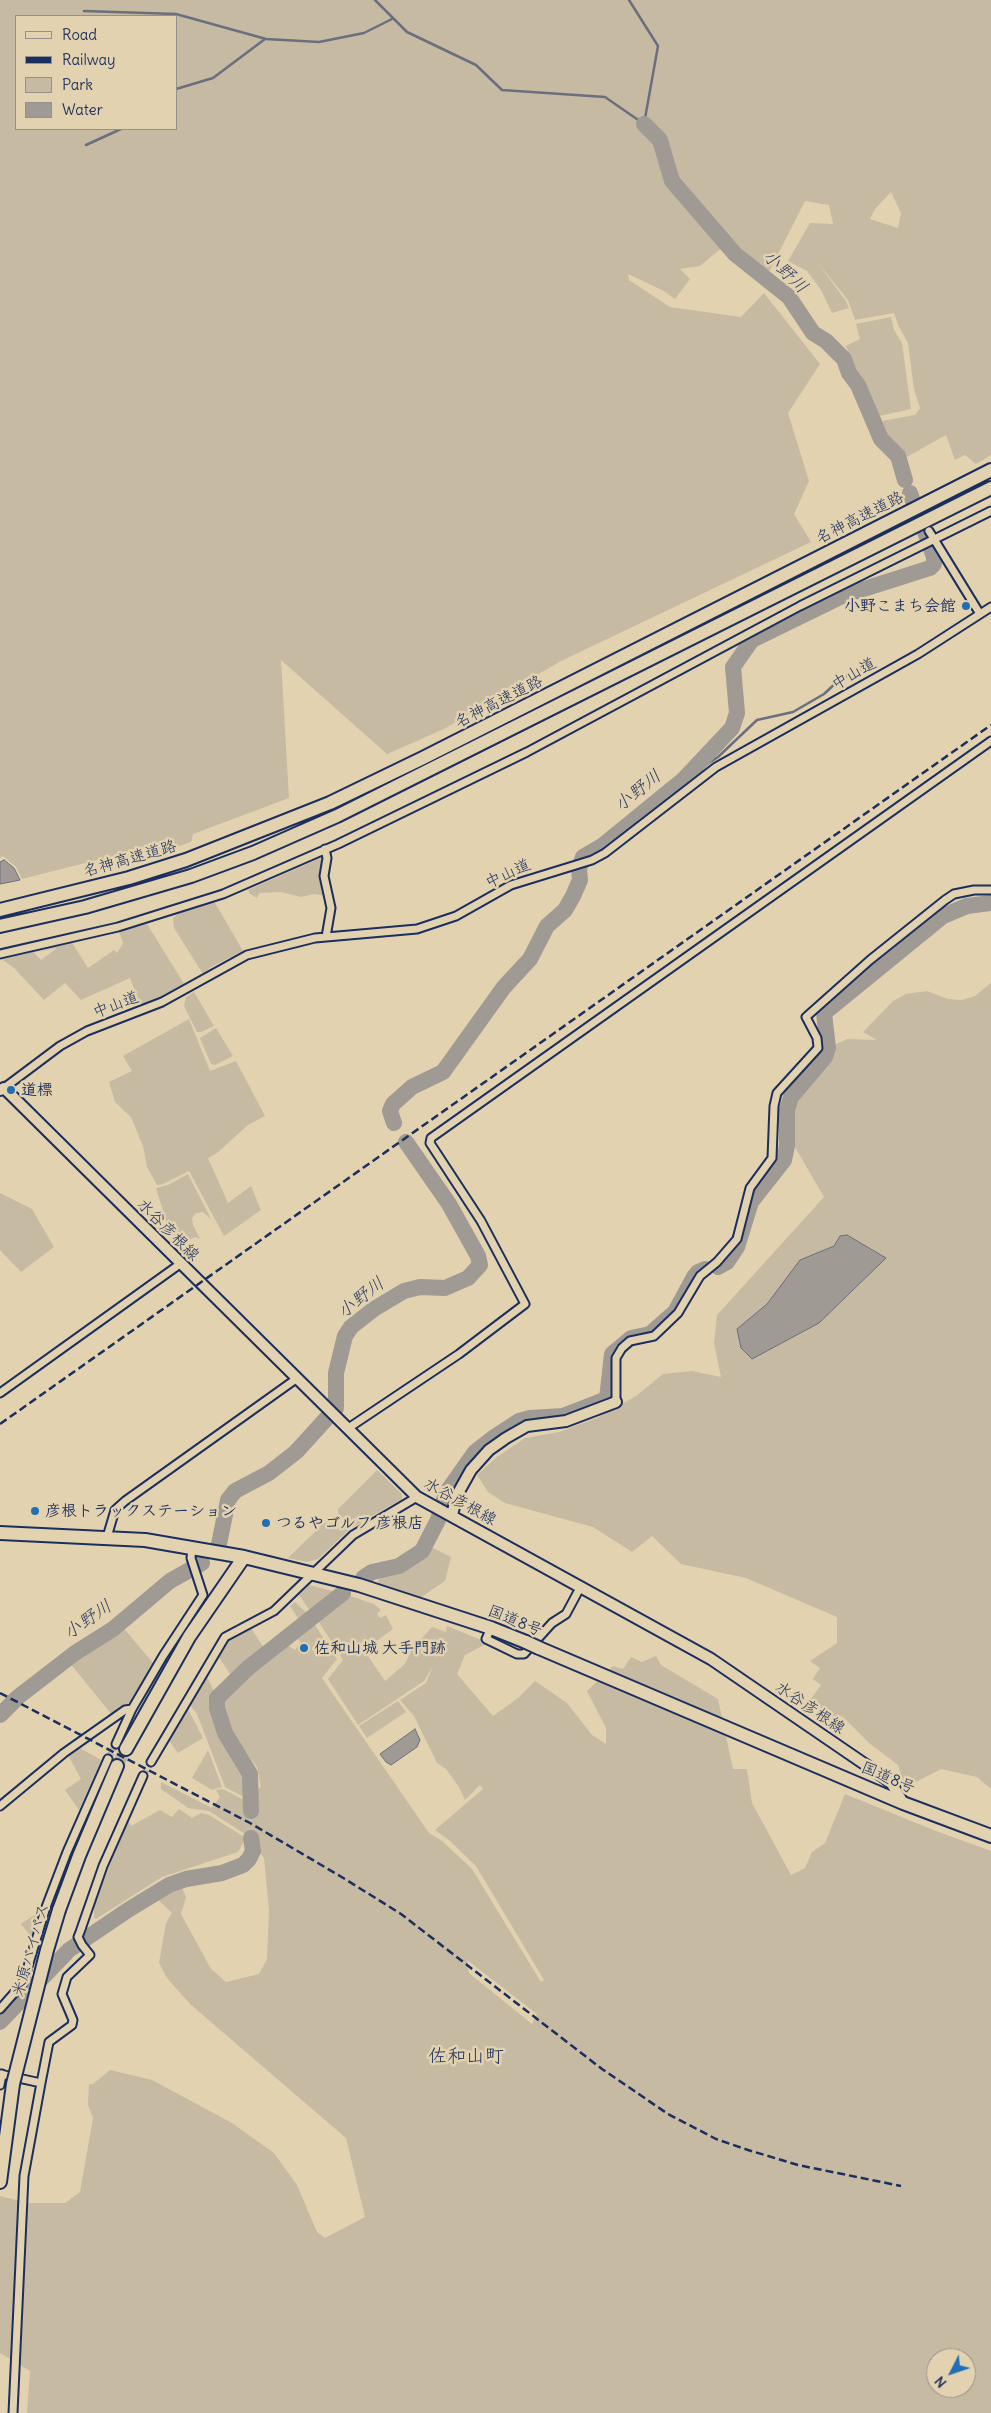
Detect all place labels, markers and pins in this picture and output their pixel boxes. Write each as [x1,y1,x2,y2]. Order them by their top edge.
place label: 小野こまち会館 [844,596,956,616]
marker: 小野こまち会館 [960,600,972,612]
place label: 道標 [21,1080,53,1100]
marker: 道標 [5,1084,17,1096]
place label: 彦根トラックステーション [45,1501,237,1521]
marker: 彦根トラックステーション [29,1505,41,1517]
place label: つるやゴルフ 彦根店 [276,1513,424,1533]
marker: つるやゴルフ 彦根店 [260,1517,272,1529]
place label: 佐和山城 大手門跡 [314,1638,446,1658]
marker: 佐和山城 大手門跡 [298,1642,310,1654]

